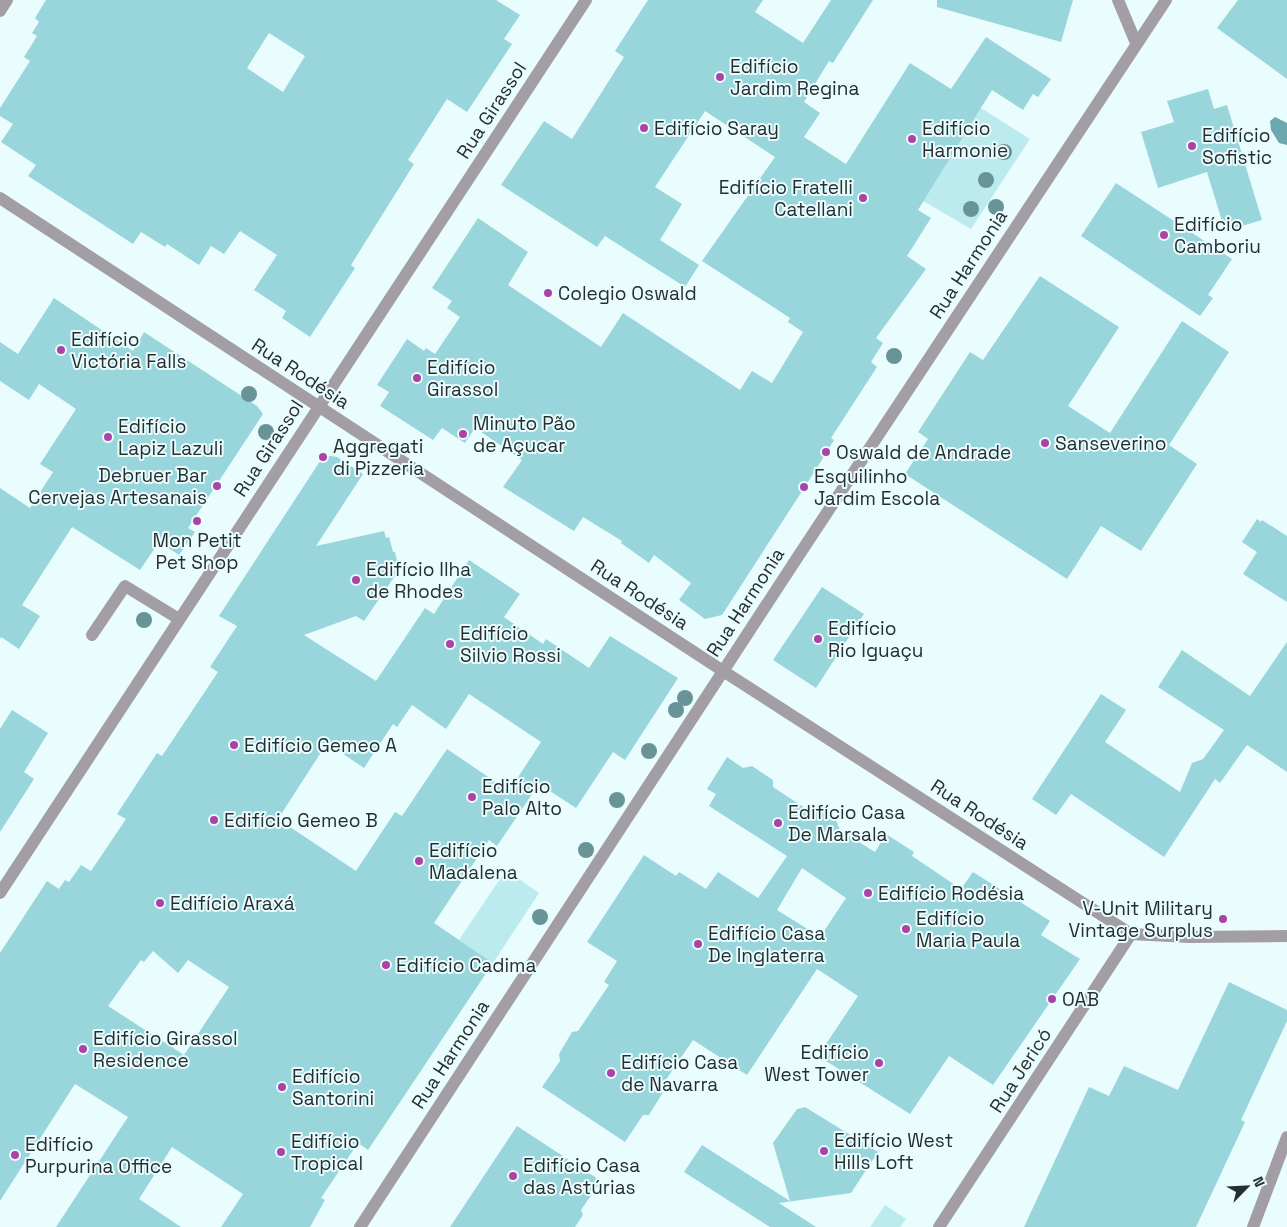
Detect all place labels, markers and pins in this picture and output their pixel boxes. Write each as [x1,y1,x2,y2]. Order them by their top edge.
place label: Edifício Jardim Regina [730,54,859,101]
marker: Edifício Jardim Regina [714,71,726,83]
place label: Edifício Saray [654,116,779,141]
place label: Edifício Harmonie [922,116,1008,163]
marker: Edifício Saray [638,122,650,134]
place label: Edifício Sofistic [1202,123,1272,170]
marker: Edifício Harmonie [906,133,918,145]
marker: Edifício Sofistic [1186,140,1198,152]
place label: Edifício Fratelli Catellani [719,175,853,222]
marker: Edifício Fratelli Catellani [857,192,869,204]
place label: Edifício Camboriu [1174,212,1261,259]
marker: Edifício Camboriu [1158,229,1170,241]
place label: Colegio Oswald [558,281,697,306]
marker: Colegio Oswald [542,287,554,299]
place label: Edifício Victória Falls [71,327,187,374]
marker: Edifício Victória Falls [55,344,67,356]
place label: Edifício Girassol [427,355,498,402]
marker: Edifício Girassol [411,372,423,384]
place label: Minuto Pão de Açucar [473,411,576,458]
place label: Edifício Lapiz Lazuli [118,414,223,461]
marker: Minuto Pão de Açucar [457,428,469,440]
marker: Edifício Lapiz Lazuli [102,431,114,443]
place label: Sanseverino [1055,431,1166,456]
place label: Aggregati di Pizzeria [333,434,424,481]
marker: Sanseverino [1039,437,1051,449]
place label: Oswald de Andrade [836,440,1011,465]
marker: Oswald de Andrade [820,446,832,458]
marker: Aggregati di Pizzeria [317,451,329,463]
place label: Debruer Bar Cervejas Artesanais [28,463,207,510]
place label: Esquilinho Jardim Escola [814,464,940,511]
marker: Debruer Bar Cervejas Artesanais [211,480,223,492]
marker: Esquilinho Jardim Escola [798,481,810,493]
marker: Mon Petit Pet Shop [191,515,203,527]
place label: Mon Petit Pet Shop [153,528,241,575]
place label: Edifício Ilha de Rhodes [366,557,471,604]
marker: Edifício Ilha de Rhodes [350,574,362,586]
place label: Edifício Rio Iguaçu [828,616,923,663]
place label: Edifício Silvio Rossi [460,621,561,668]
marker: Edifício Rio Iguaçu [812,633,824,645]
marker: Edifício Silvio Rossi [444,638,456,650]
place label: Edifício Gemeo A [244,733,397,758]
marker: Edifício Gemeo A [228,739,240,751]
place label: Edifício Palo Alto [482,774,562,821]
marker: Edifício Palo Alto [466,791,478,803]
place label: Edifício Casa De Marsala [788,800,905,847]
place label: Edifício Gemeo B [224,808,378,833]
marker: Edifício Gemeo B [208,814,220,826]
marker: Edifício Casa De Marsala [772,817,784,829]
place label: Edifício Madalena [429,838,518,885]
marker: Edifício Madalena [413,855,425,867]
place label: Edifício Rodésia [878,881,1024,906]
marker: Edifício Rodésia [862,887,874,899]
place label: Edifício Araxá [170,891,295,916]
place label: V-Unit Military Vintage Surplus [1069,896,1213,943]
marker: Edifício Araxá [154,897,166,909]
place label: Edifício Maria Paula [916,906,1020,953]
marker: V-Unit Military Vintage Surplus [1217,913,1229,925]
place label: Edifício Casa De Inglaterra [708,921,825,968]
marker: Edifício Maria Paula [900,923,912,935]
marker: Edifício Casa De Inglaterra [692,938,704,950]
place label: Edifício Cadima [396,953,536,978]
marker: Edifício Cadima [380,959,392,971]
place label: OAB [1062,987,1099,1012]
marker: OAB [1046,993,1058,1005]
place label: Edifício Girassol Residence [93,1026,238,1073]
place label: Edifício West Tower [764,1040,869,1087]
marker: Edifício Girassol Residence [77,1043,89,1055]
place label: Edifício Casa de Navarra [621,1050,738,1097]
marker: Edifício West Tower [873,1057,885,1069]
place label: Edifício Santorini [292,1064,374,1111]
marker: Edifício Casa de Navarra [605,1067,617,1079]
marker: Edifício Santorini [276,1081,288,1093]
place label: Edifício West Hills Loft [834,1128,953,1175]
place label: Edifício Tropical [291,1129,363,1176]
place label: Edifício Purpurina Office [25,1132,172,1179]
marker: Edifício West Hills Loft [818,1145,830,1157]
marker: Edifício Tropical [275,1146,287,1158]
marker: Edifício Purpurina Office [9,1149,21,1161]
place label: Edifício Casa das Astúrias [523,1153,640,1200]
marker: Edifício Casa das Astúrias [507,1170,519,1182]

